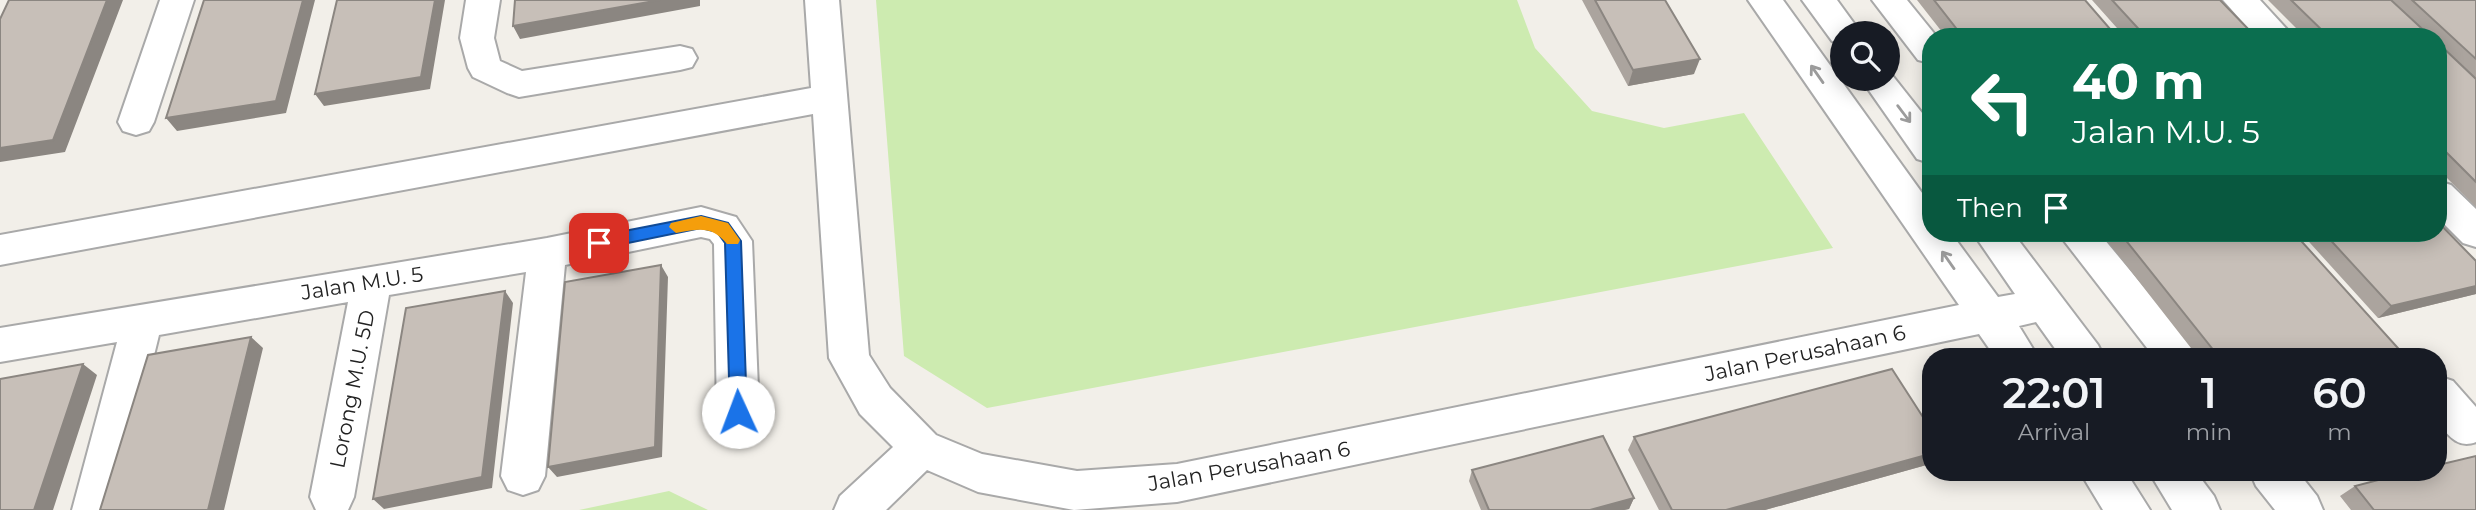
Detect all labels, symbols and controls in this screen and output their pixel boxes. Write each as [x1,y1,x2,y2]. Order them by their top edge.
map controls [1830,21,1900,91]
button: search [1830,21,1900,91]
text: 40 m [2072,52,2204,111]
icon: left [1957,56,2048,147]
one-way arrow [1810,65,1824,84]
one-way arrow [1897,104,1911,123]
text: Jalan M.U. 5 [2072,112,2260,151]
icon: arrive [2037,189,2075,227]
text: Then [1957,192,2023,224]
pin [569,213,629,273]
icon: arrive [580,224,618,262]
one-way arrow [1941,251,1955,270]
street label: Jalan M.U. 5 [298,261,425,305]
street label: Lorong M.U. 5D [324,308,380,470]
street label: Jalan Perusahaan 6 [1701,319,1908,387]
text: 22:01 [2002,367,2106,419]
text: 1 [2201,367,2217,419]
text: 60 [2312,367,2367,419]
position arrow [701,375,775,449]
text: Arrival [2018,418,2090,446]
text: min [2186,418,2232,446]
text: m [2327,418,2352,446]
street label: Jalan Perusahaan 6 [1145,436,1352,496]

